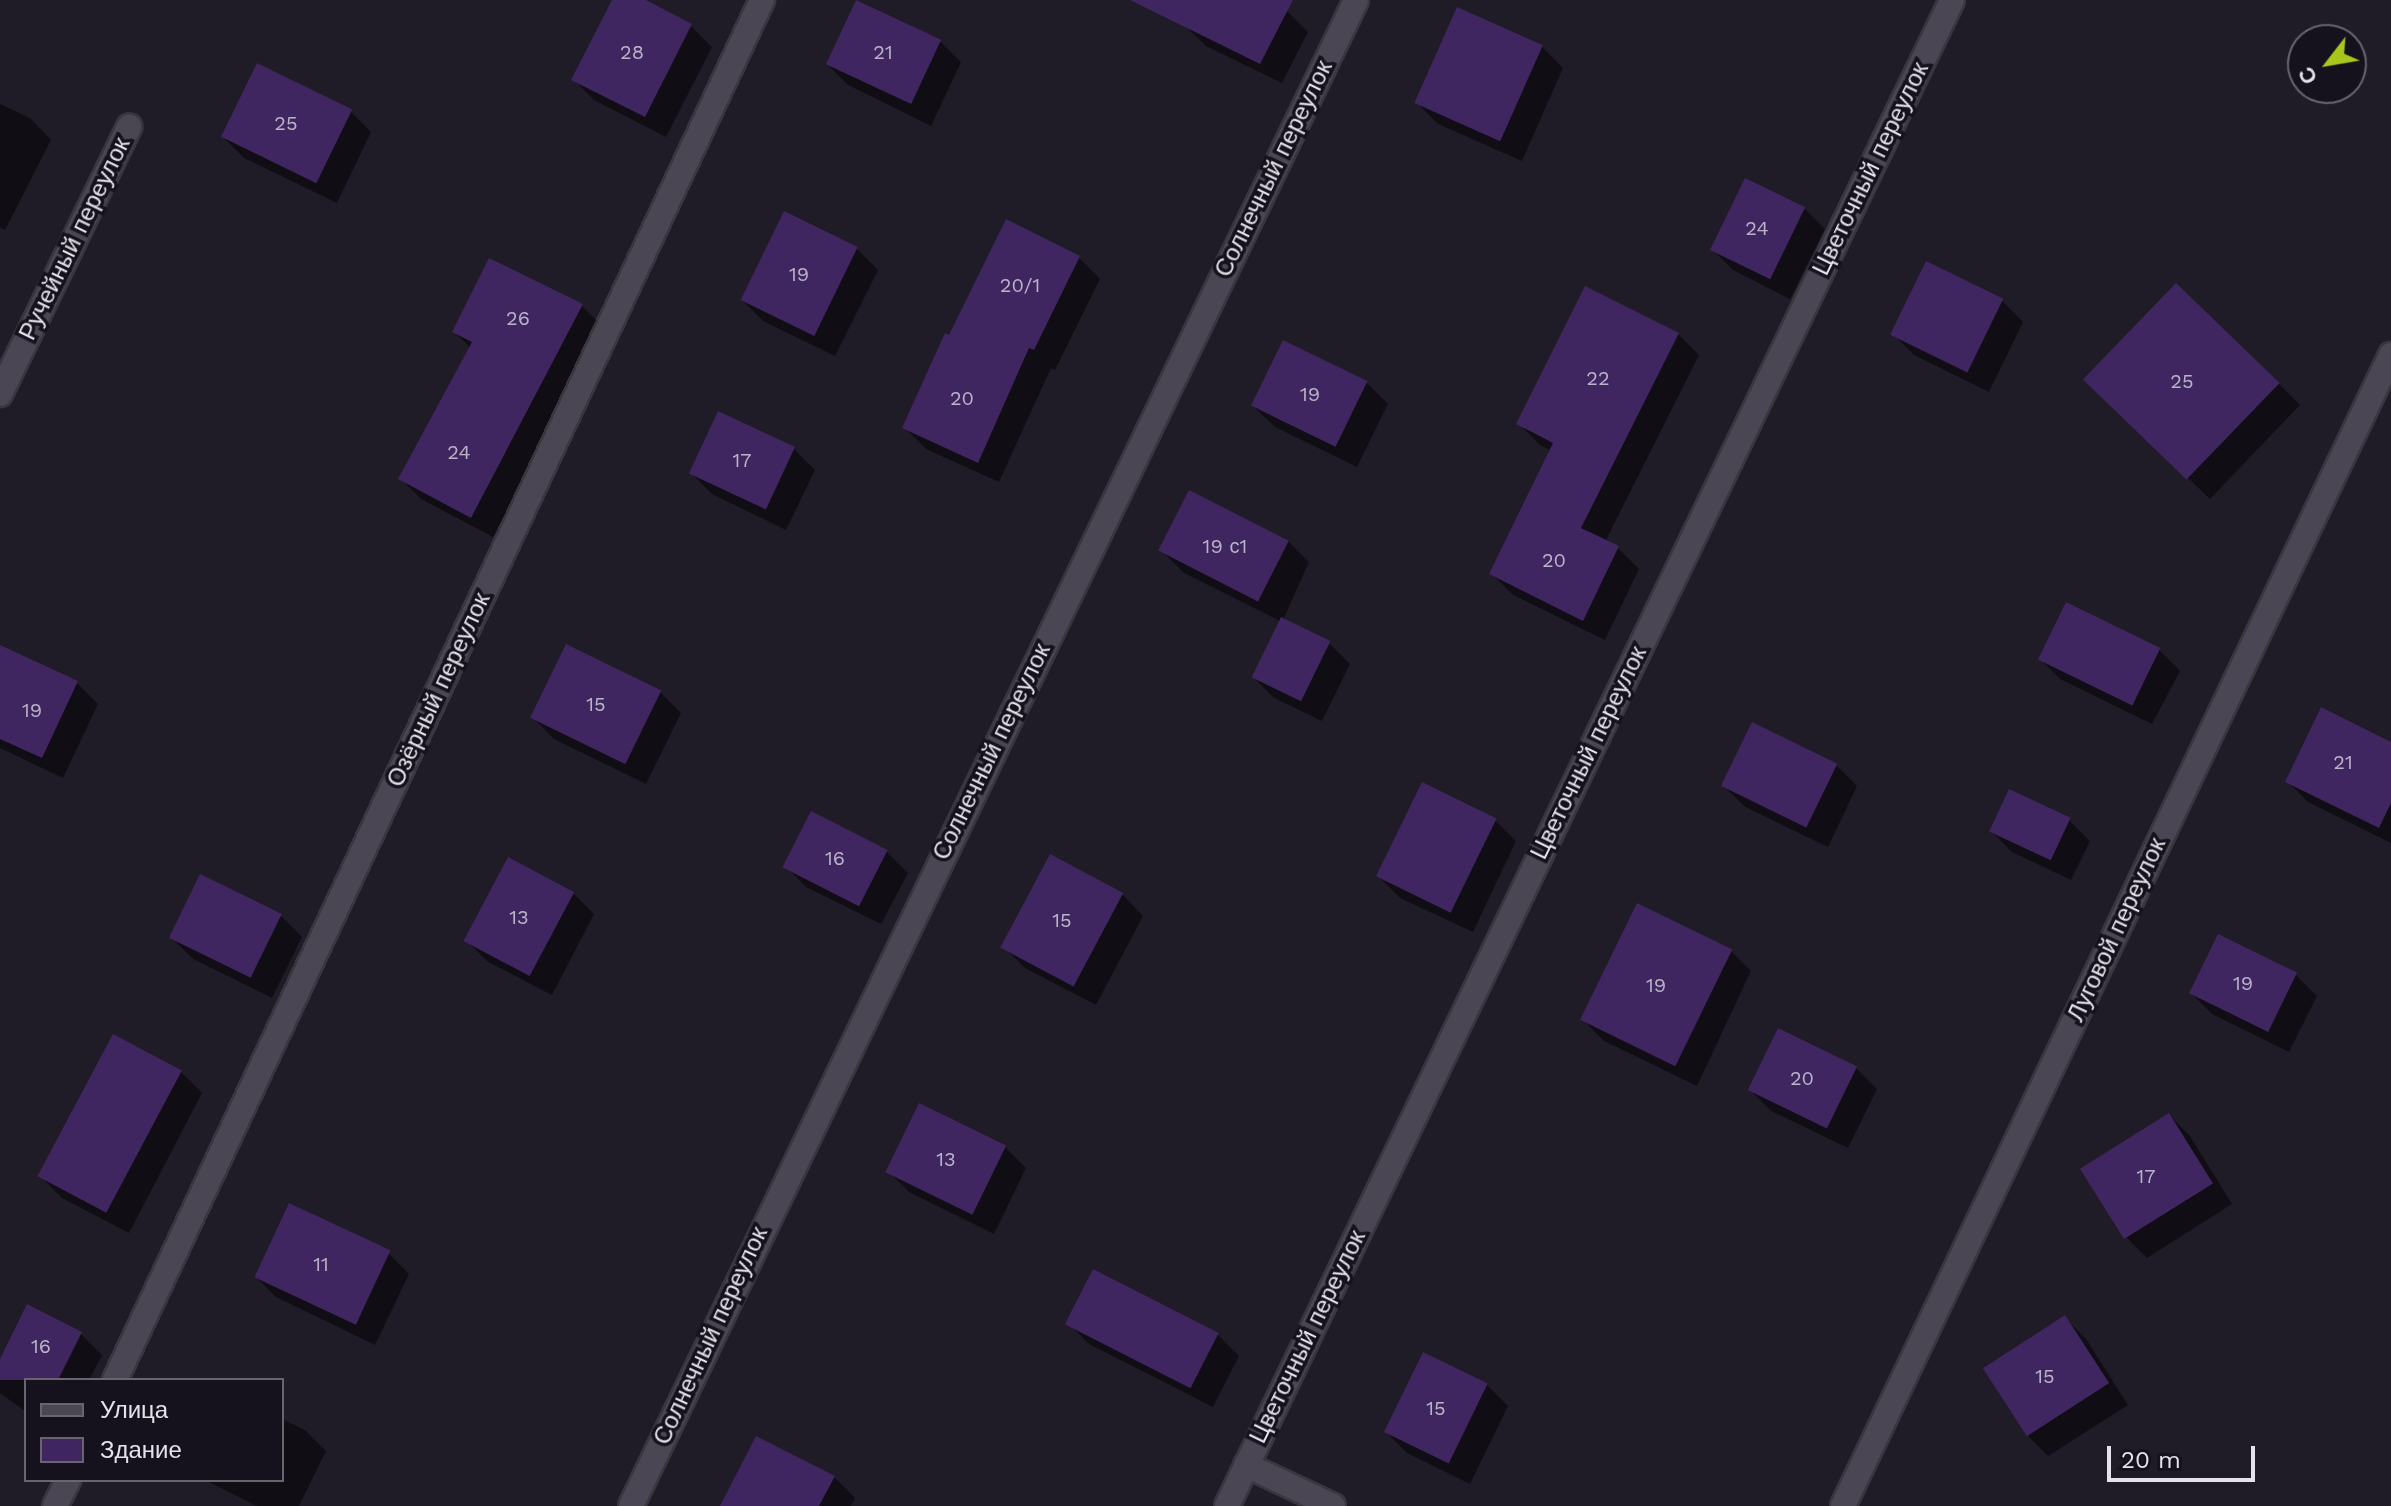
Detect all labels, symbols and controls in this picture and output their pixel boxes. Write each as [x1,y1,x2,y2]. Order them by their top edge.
north arrow [2287,24,2367,104]
house number: 28 [620,40,644,64]
house number: 21 [873,40,893,64]
street label: Солнечный переулок [1209,56,1339,282]
street label: Цветочный переулок [1807,58,1935,280]
text: С [2293,62,2323,89]
house number: 25 [274,111,298,135]
street label: Ручейный переулок [13,133,137,345]
house number: 24 [1745,216,1769,240]
house number: 19 [789,262,809,286]
house number: 20/1 [1000,273,1040,297]
house number: 26 [506,306,530,330]
house number: 22 [1586,366,1610,390]
house number: 25 [2170,369,2194,393]
house number: 19 [1300,382,1320,406]
house number: 20 [950,386,974,410]
house number: 24 [447,440,471,464]
house number: 17 [732,448,752,472]
house number: 19 с1 [1203,534,1247,558]
house number: 20 [1542,548,1566,572]
street label: Озёрный переулок [381,588,497,792]
street label: Солнечный переулок [927,639,1057,865]
street label: Цветочный переулок [1525,642,1653,864]
house number: 15 [586,692,606,716]
house number: 19 [22,698,42,722]
house number: 21 [2333,750,2353,774]
street label: Луговой переулок [2062,834,2172,1026]
house number: 16 [825,846,845,870]
house number: 13 [509,905,529,929]
house number: 15 [1052,908,1072,932]
house number: 19 [2233,971,2253,995]
house number: 19 [1646,973,1666,997]
house number: 20 [1790,1066,1814,1090]
house number: 13 [936,1147,956,1171]
house number: 17 [2136,1164,2156,1188]
street label: Солнечный переулок [648,1223,774,1449]
street label: Цветочный переулок [1244,1226,1372,1448]
house number: 11 [313,1252,329,1276]
house number: 16 [31,1334,51,1358]
house number: 15 [2035,1364,2055,1388]
legend [24,1378,284,1482]
text: Улица [100,1396,168,1424]
house number: 15 [1426,1396,1446,1420]
scale bar [2111,1430,2259,1480]
text: Здание [100,1436,182,1464]
text: 20 m [2121,1446,2181,1474]

